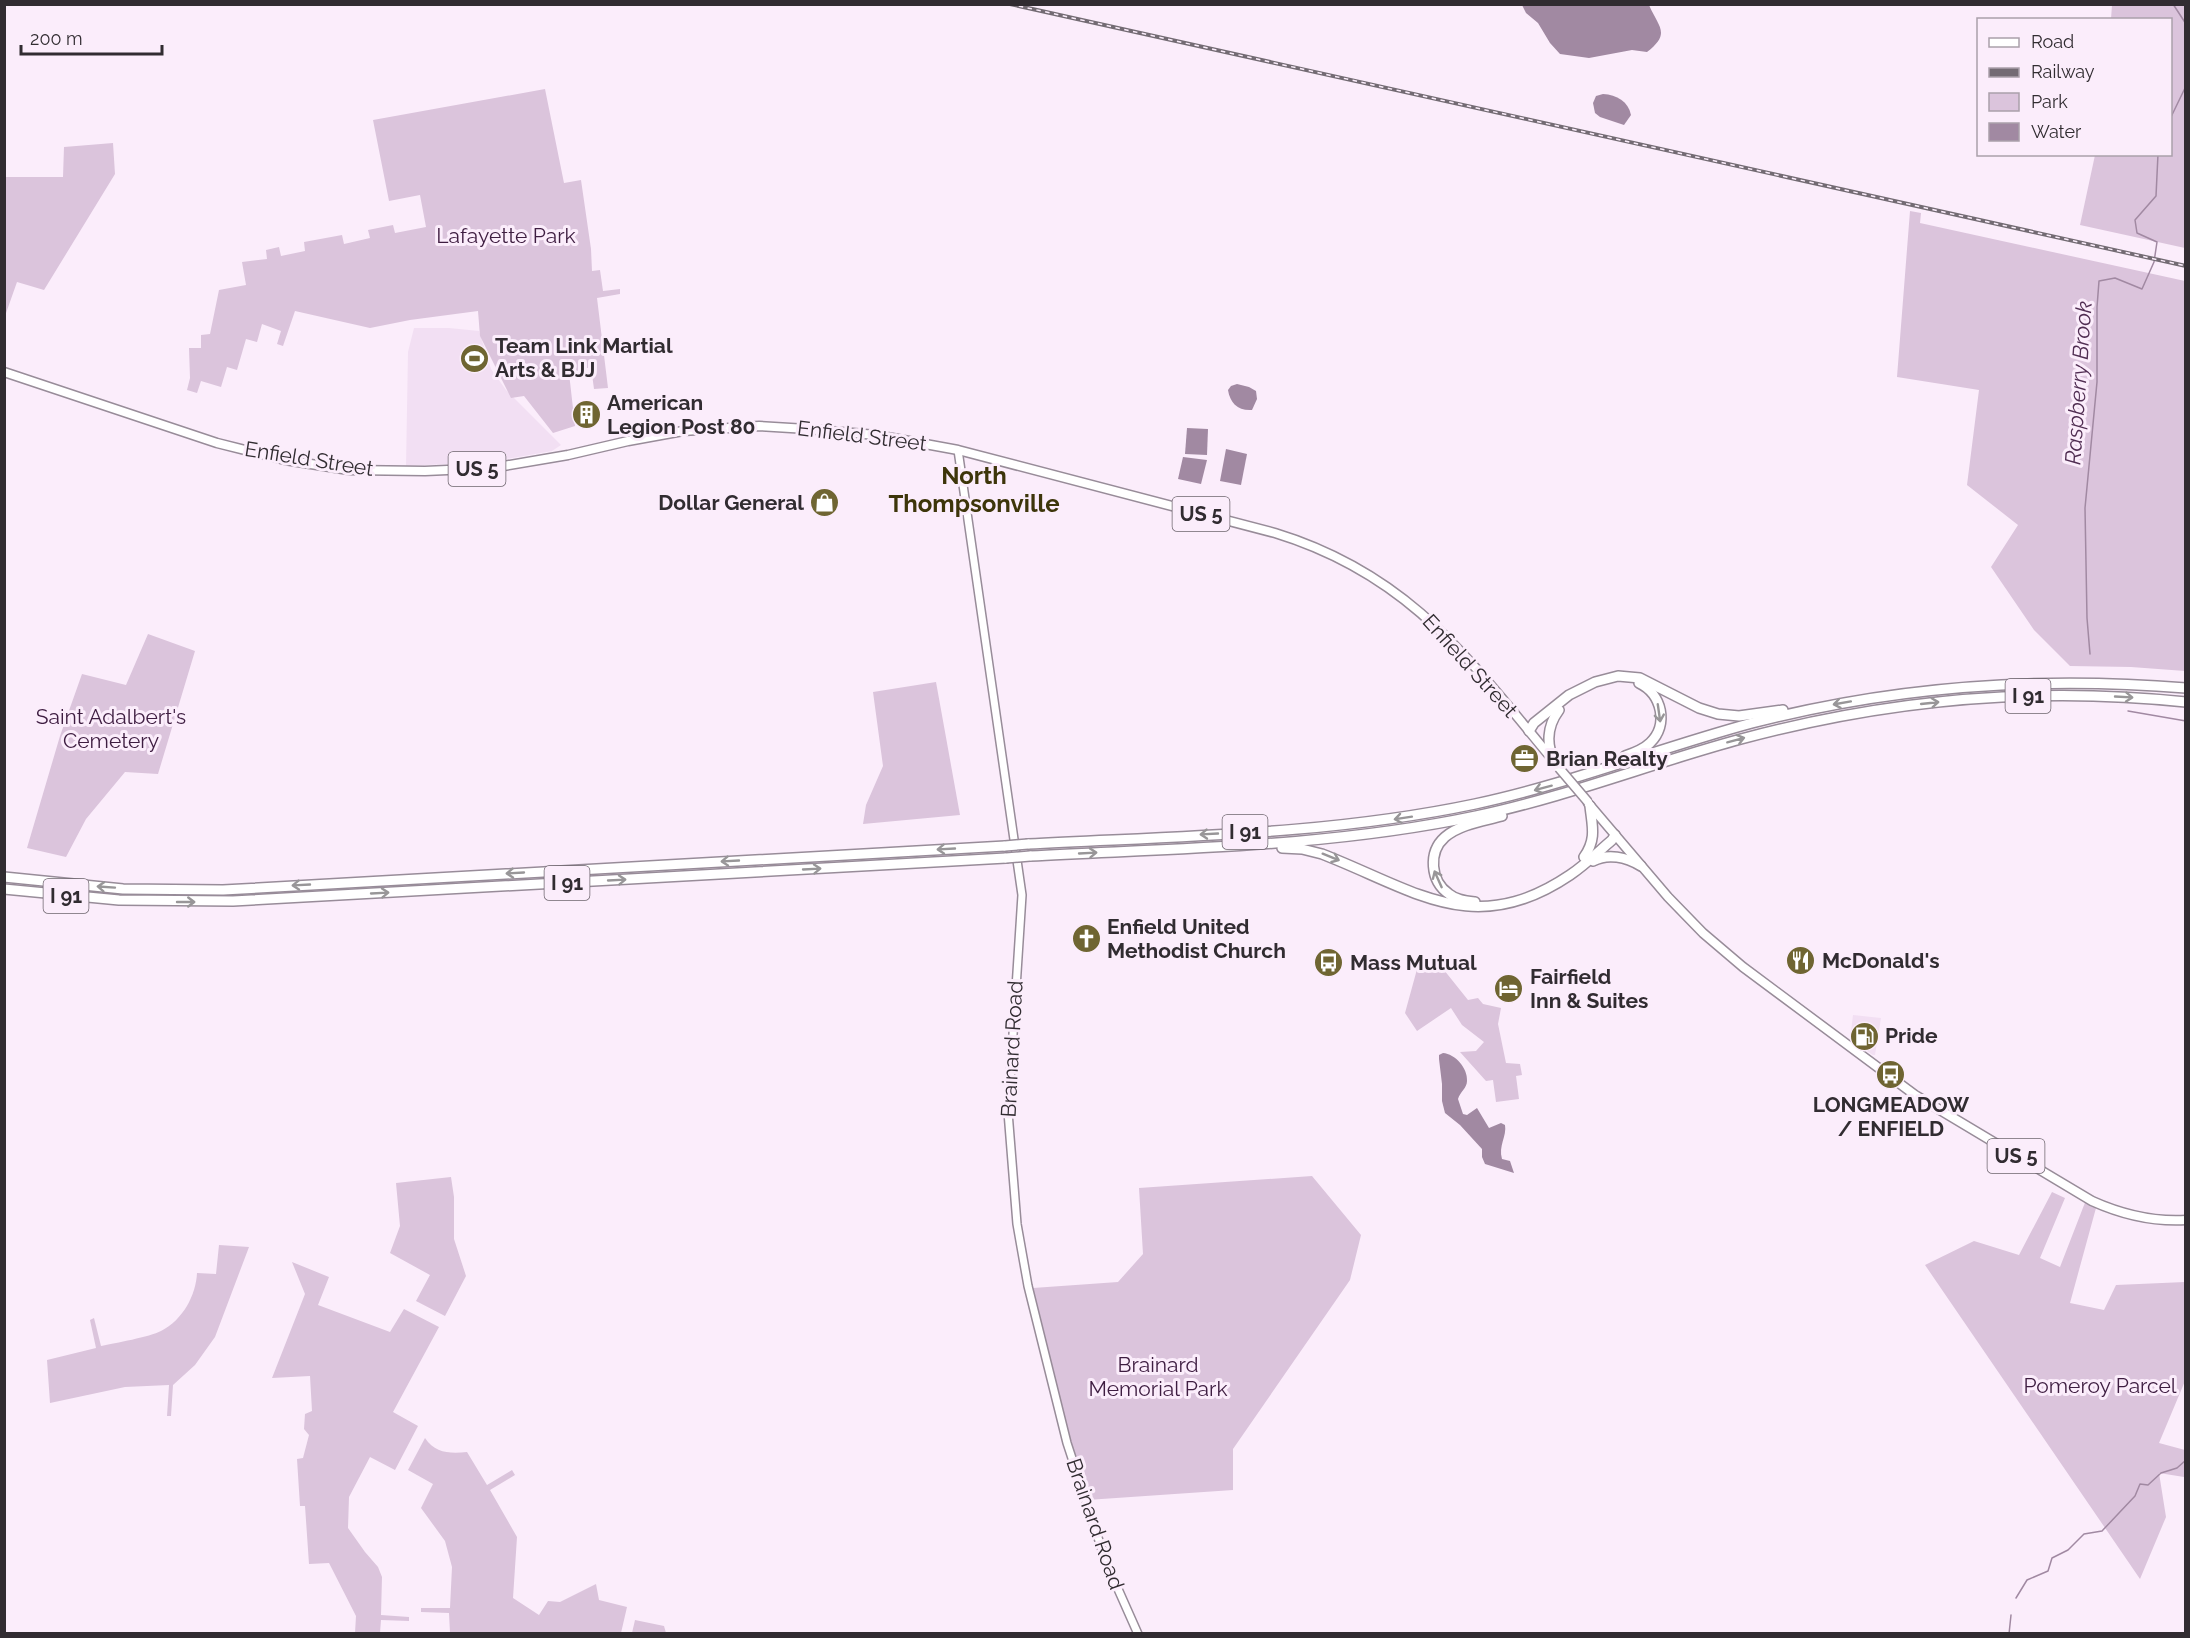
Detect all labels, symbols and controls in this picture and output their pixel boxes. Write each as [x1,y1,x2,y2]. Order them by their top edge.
scale bar [21,18,162,56]
legend [1977,18,2172,156]
text: 200 m [30,28,83,49]
text: Road [2031,31,2074,52]
text: Railway [2031,61,2095,82]
text: Park [2031,91,2068,112]
text: Water [2031,121,2082,142]
park label: Lafayette Park [436,223,576,248]
water label: Raspberry Brook [2059,300,2097,466]
place label: Team Link Martial Arts & BJJ [495,333,673,382]
sports icon: Team Link Martial Arts & BJJ [458,342,490,374]
place label: American Legion Post 80 [607,390,755,439]
building icon: American Legion Post 80 [570,399,602,431]
street label: Enfield Street [796,415,928,456]
street label: Enfield Street [243,436,375,481]
road number: US 5 [448,452,506,486]
district label: North Thompsonville [888,461,1060,518]
shop icon: Dollar General [809,487,841,519]
place label: Dollar General [658,490,804,515]
road number: US 5 [1172,497,1230,531]
street label: Enfield Street [1418,609,1523,722]
road number: I 91 [2006,679,2050,713]
one-way arrow [2114,691,2134,702]
one-way arrow [1919,697,1939,708]
one-way arrow [1832,698,1852,709]
one-way arrow [1654,702,1665,722]
park label: Saint Adalbert's Cemetery [36,704,186,753]
one-way arrow [1726,734,1745,745]
office icon: Brian Realty [1509,743,1541,775]
place label: Brian Realty [1546,746,1668,771]
one-way arrow [1534,783,1553,794]
one-way arrow [1394,812,1413,823]
road number: I 91 [1222,815,1268,849]
one-way arrow [1199,829,1219,840]
one-way arrow [937,843,957,854]
one-way arrow [1078,847,1098,858]
one-way arrow [1321,852,1339,863]
one-way arrow [721,856,741,867]
one-way arrow [801,863,821,874]
road number: I 91 [544,866,590,900]
one-way arrow [505,868,525,879]
one-way arrow [1432,870,1443,888]
one-way arrow [607,874,626,885]
road number: I 91 [44,879,88,913]
one-way arrow [291,880,311,891]
one-way arrow [97,882,116,893]
one-way arrow [370,887,390,898]
one-way arrow [175,896,195,908]
place label: Enfield United Methodist Church [1107,914,1286,963]
church icon: Enfield United Methodist Church [1070,923,1102,955]
restaurant icon: McDonald's [1785,945,1817,977]
bus stop icon: Mass Mutual [1313,947,1345,979]
place label: McDonald's [1822,948,1940,973]
place label: Mass Mutual [1350,950,1477,975]
place label: Fairfield Inn & Suites [1530,964,1648,1013]
hotel icon: Fairfield Inn & Suites [1493,973,1525,1005]
street label: Brainard Road [995,980,1028,1118]
fuel station icon: Pride [1848,1020,1880,1052]
place label: Pride [1885,1023,1938,1048]
bus stop icon: LONGMEADOW / ENFIELD [1875,1058,1907,1090]
place label: LONGMEADOW / ENFIELD [1813,1092,1970,1141]
road number: US 5 [1988,1139,2044,1173]
park label: Brainard Memorial Park [1088,1352,1228,1401]
park label: Pomeroy Parcel [2023,1373,2177,1398]
street label: Brainard Road [1061,1455,1130,1593]

